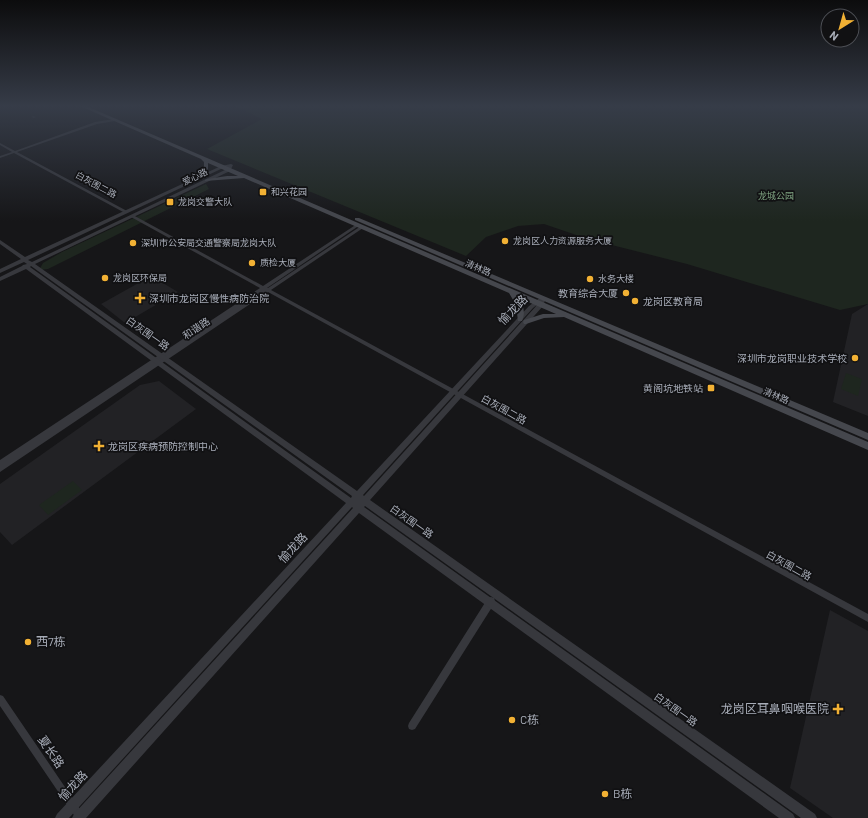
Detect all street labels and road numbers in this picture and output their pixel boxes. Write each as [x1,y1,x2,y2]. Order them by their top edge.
street label: 爱心路 [180,166,209,187]
street label: 白灰围二路 [74,169,119,200]
street label: 清林路 [464,257,493,278]
street label: 愉龙路 [495,291,530,327]
street label: 白灰围一路 [124,314,172,352]
street label: 和谐路 [180,315,212,341]
street label: 清林路 [762,385,791,406]
street label: 白灰围二路 [479,392,529,426]
street label: 白灰围一路 [388,502,436,540]
street label: 愉龙路 [275,529,310,565]
street label: 白灰围二路 [764,548,814,582]
street label: 白灰围一路 [652,690,700,728]
street label: 夏长路 [36,733,68,770]
street label: 愉龙路 [55,767,90,803]

